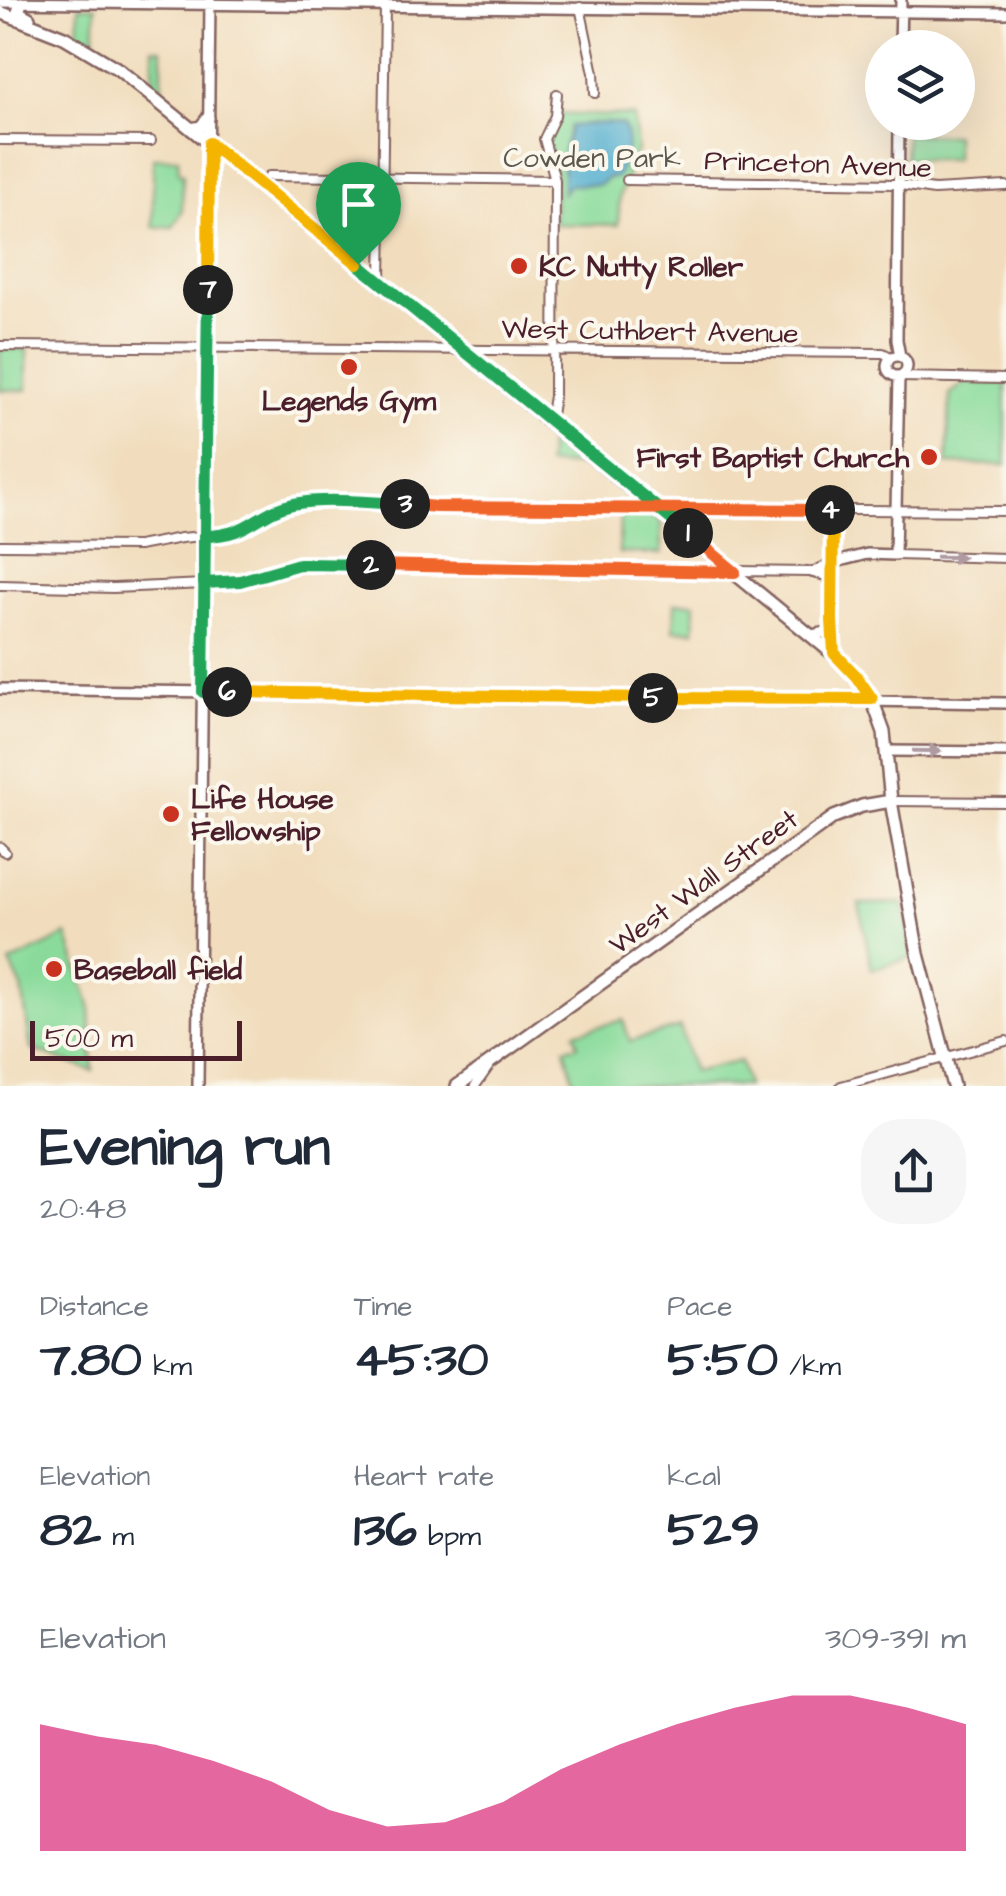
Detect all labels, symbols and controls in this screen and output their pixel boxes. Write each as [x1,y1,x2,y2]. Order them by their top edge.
map controls [865,30,975,140]
button: layers [865,30,975,140]
park label: Cowden Park [503,139,681,178]
street label: Princeton Avenue [704,141,932,188]
pin [316,162,401,265]
icon: arrive [331,177,386,232]
place label: KC Nutty Roller [539,248,744,290]
marker: KC Nutty Roller [508,255,530,277]
pin: 7 [183,265,233,315]
text: 7 [199,270,217,309]
street label: West Cuthbert Avenue [501,309,799,354]
marker: Legends Gym [338,356,360,378]
place label: Legends Gym [262,382,437,424]
place label: First Baptist Church [637,439,910,479]
marker: First Baptist Church [918,446,940,468]
pin: 3 [380,479,430,529]
text: 3 [398,484,412,523]
pin: 4 [805,485,855,535]
text: 4 [820,490,840,529]
pin: 1 [663,508,713,558]
text: 1 [686,513,690,552]
pin: 2 [346,540,396,590]
text: 2 [363,545,379,584]
one-way arrow [935,549,967,565]
pin: 6 [202,667,252,717]
text: 6 [218,672,236,711]
pin: 5 [628,673,678,723]
text: 5 [643,678,663,717]
one-way arrow [912,744,944,760]
place label: Life House Fellowship [191,780,334,852]
street label: West Wall Street [601,800,807,964]
marker: Life House Fellowship [160,803,182,825]
place label: Baseball field [74,951,243,990]
marker: Baseball field [43,958,65,980]
scale bar [30,1016,242,1060]
text: 500 m [45,1019,133,1058]
text: Evening run [40,1110,330,1186]
button: share [861,1119,966,1224]
text: 20:48 [40,1186,126,1231]
text: Distance [40,1287,149,1326]
text: Time [354,1287,412,1326]
text: Pace [667,1287,732,1326]
text: 7.80 [40,1326,142,1395]
text: 45:30 [354,1326,488,1395]
text: 5:50 [667,1326,778,1395]
text: km [142,1347,192,1386]
text: /km [778,1347,841,1386]
text: Elevation [40,1457,150,1496]
text: Heart rate [354,1457,494,1496]
text: kcal [667,1457,721,1496]
text: 82 [40,1496,101,1565]
text: 136 [354,1496,417,1565]
text: 529 [667,1496,760,1565]
text: m [101,1517,134,1556]
text: bpm [417,1517,481,1556]
text: Elevation [40,1616,166,1661]
text: 309–391 m [825,1616,966,1661]

